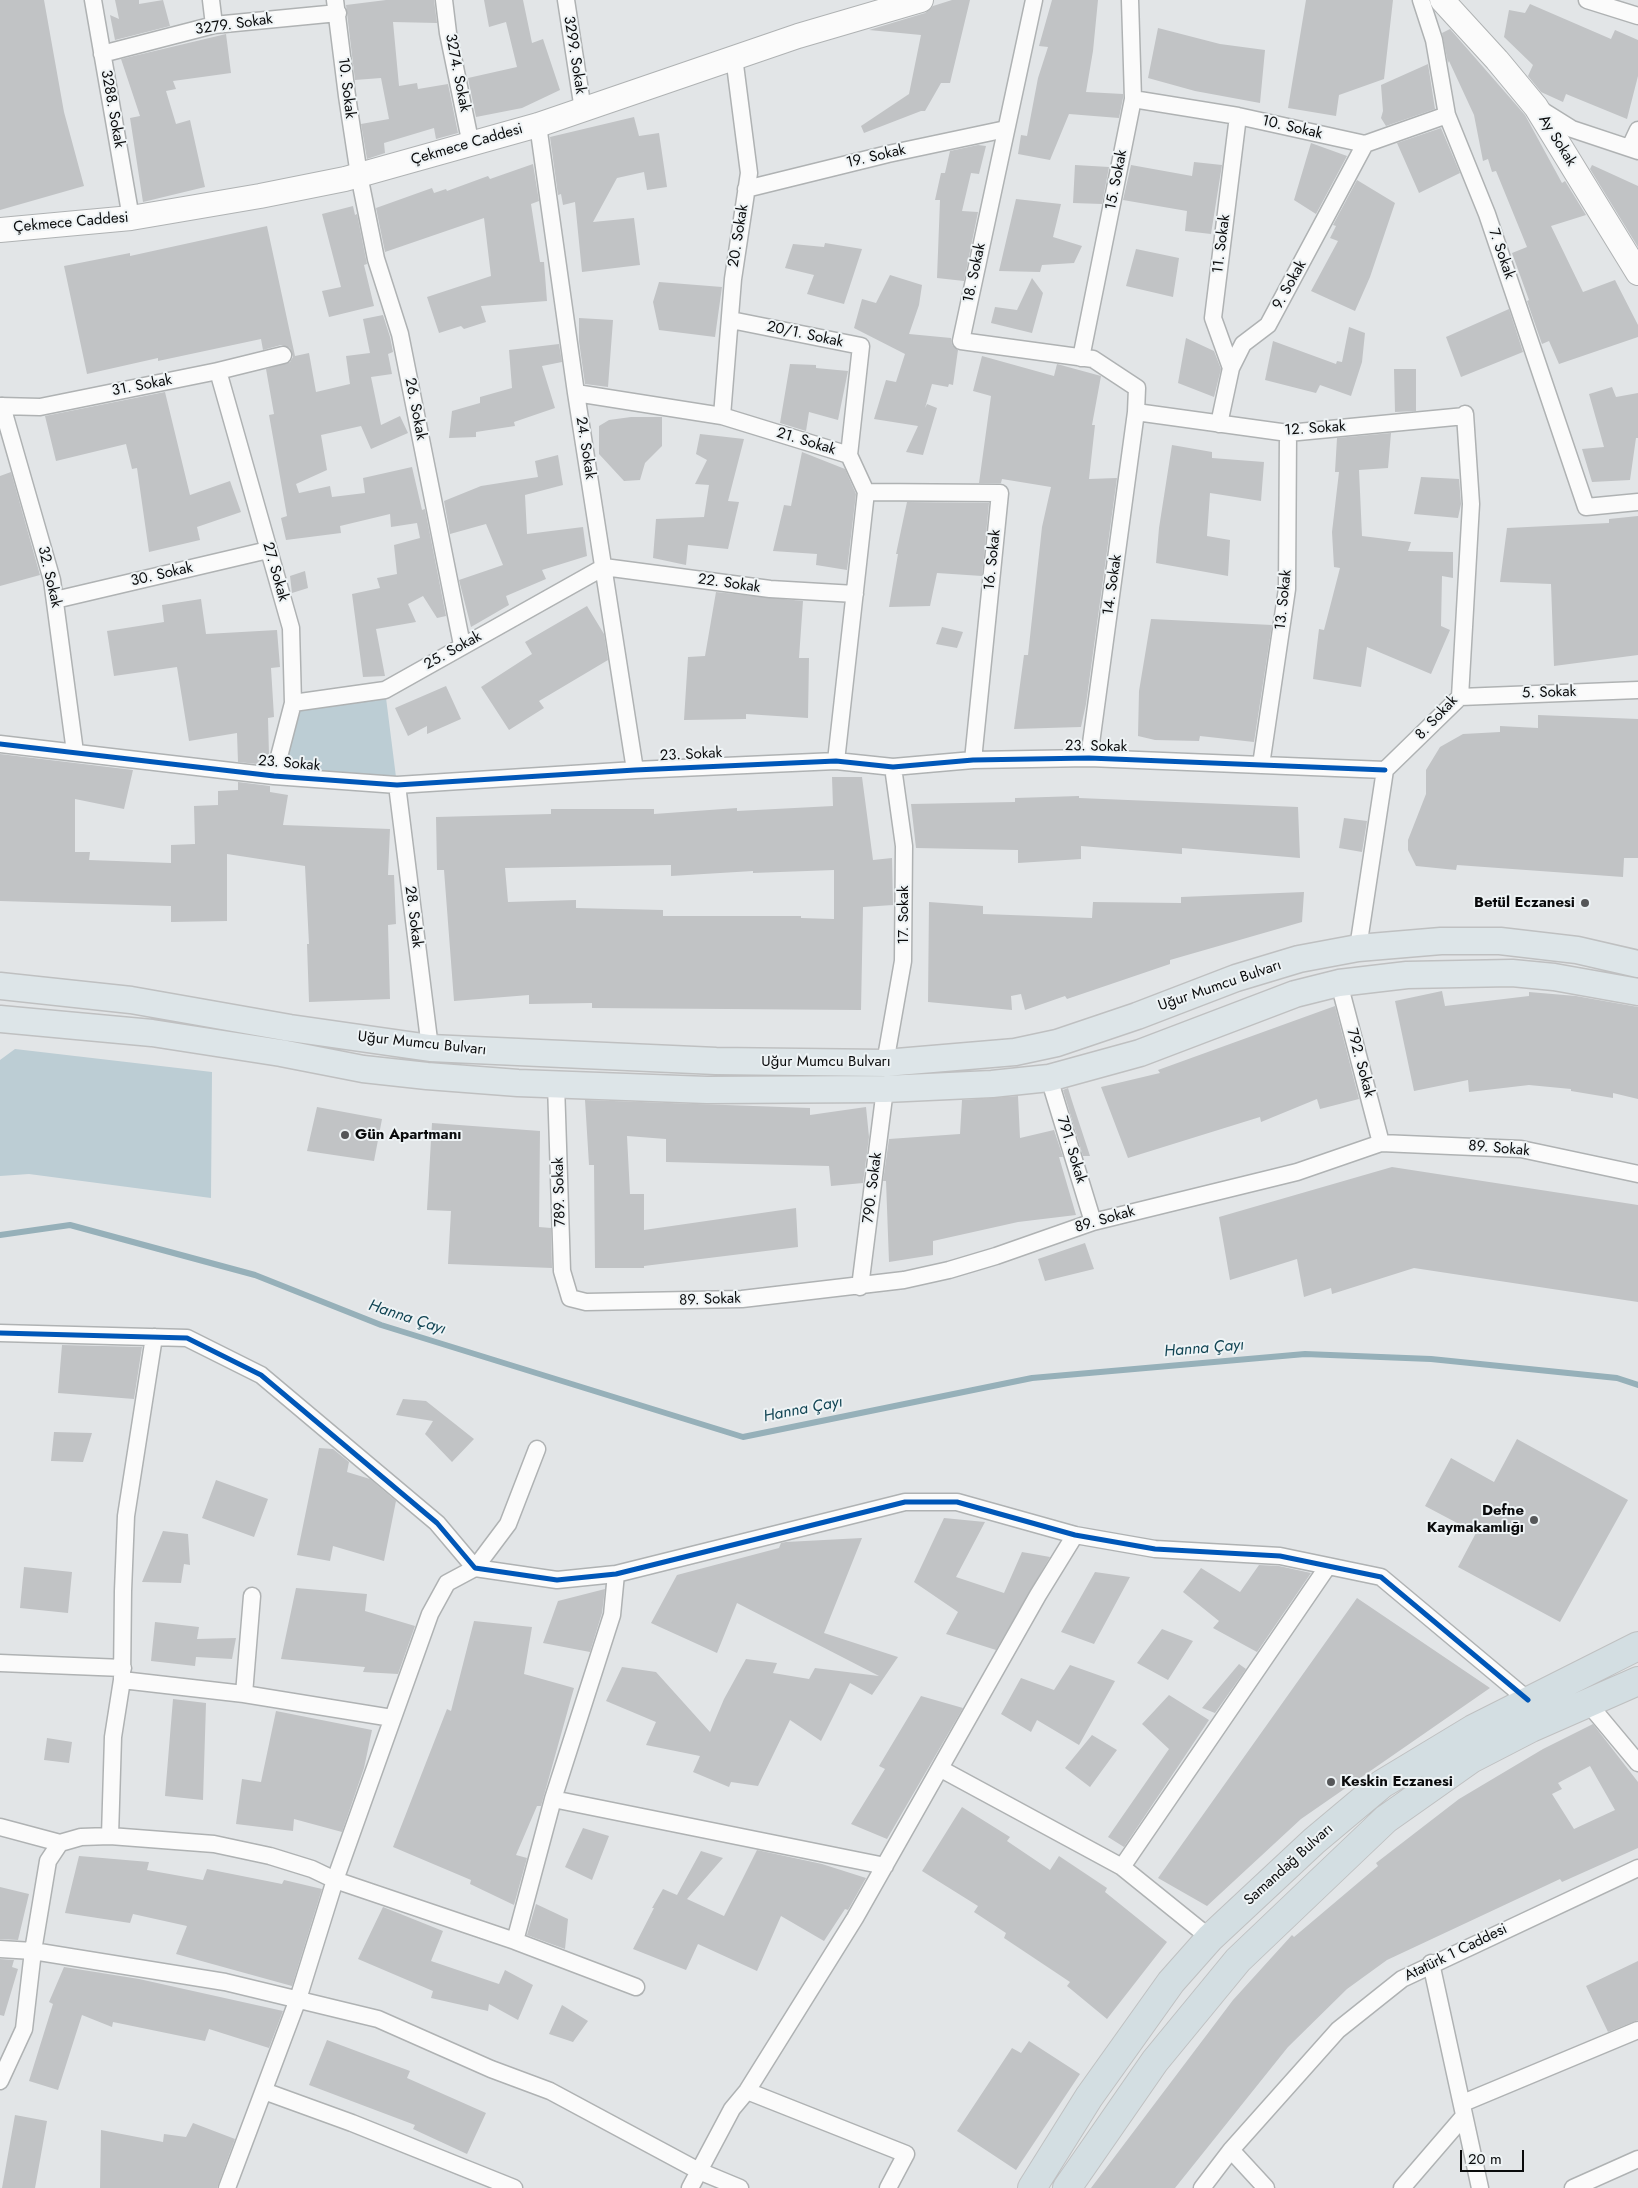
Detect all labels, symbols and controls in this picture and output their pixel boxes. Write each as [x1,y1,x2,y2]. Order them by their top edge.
street label: 3279. Sokak [194,11,274,39]
street label: 3299. Sokak [559,15,589,95]
street label: 3274. Sokak [441,32,473,114]
street label: 10. Sokak [333,56,359,120]
street label: 3288. Sokak [96,69,128,149]
street label: 10. Sokak [1260,112,1324,144]
street label: Ay Sokak [1534,112,1580,170]
street label: Çekmece Caddesi [409,120,525,170]
street label: 19. Sokak [845,141,907,173]
street label: 15. Sokak [1102,148,1132,212]
street label: 20. Sokak [725,203,753,269]
street label: Çekmece Caddesi [13,209,129,237]
street label: 11. Sokak [1209,213,1235,275]
street label: 7. Sokak [1484,226,1518,282]
street label: 18. Sokak [960,242,990,304]
street label: 9. Sokak [1269,257,1311,313]
street label: 20/1. Sokak [765,318,845,352]
street label: 31. Sokak [110,371,174,401]
street label: 26. Sokak [400,376,430,442]
street label: 24. Sokak [571,415,599,481]
street label: 12. Sokak [1284,418,1346,440]
street label: 21. Sokak [774,424,838,460]
street label: 16. Sokak [981,529,1005,591]
street label: 27. Sokak [258,540,292,604]
street label: 32. Sokak [33,545,65,609]
street label: 14. Sokak [1100,553,1126,617]
street label: 30. Sokak [129,559,195,591]
street label: 13. Sokak [1272,569,1296,631]
street label: 22. Sokak [697,571,761,597]
street label: 25. Sokak [421,628,485,674]
street label: 5. Sokak [1522,683,1576,703]
street label: 8. Sokak [1412,692,1462,744]
street label: 23. Sokak [1065,737,1127,757]
street label: 23. Sokak [659,744,723,766]
street label: 23. Sokak [257,752,321,776]
street label: 28. Sokak [400,885,426,949]
street label: 17. Sokak [895,886,913,944]
place label: Betül Eczanesi [1474,894,1575,912]
marker: Betül Eczanesi [1579,897,1591,909]
street label: Uğur Mumcu Bulvarı [1156,956,1284,1016]
street label: 792. Sokak [1342,1026,1378,1100]
street label: Uğur Mumcu Bulvarı [357,1028,487,1060]
street label: Uğur Mumcu Bulvarı [761,1053,891,1071]
street label: 791. Sokak [1052,1114,1090,1186]
place label: Gün Apartmanı [355,1126,461,1144]
marker: Gün Apartmanı [339,1129,351,1141]
street label: 89. Sokak [1468,1137,1530,1161]
street label: 790. Sokak [860,1151,886,1225]
street label: 789. Sokak [550,1157,570,1227]
street label: 89. Sokak [1073,1203,1137,1237]
street label: 89. Sokak [679,1290,741,1310]
water label: Hanna Çayı [366,1296,448,1340]
water label: Hanna Çayı [1163,1336,1245,1362]
water label: Hanna Çayı [762,1393,844,1427]
place label: Defne Kaymakamlığı [1427,1502,1524,1537]
marker: Defne Kaymakamlığı [1528,1514,1540,1526]
place label: Keskin Eczanesi [1341,1773,1453,1791]
marker: Keskin Eczanesi [1325,1776,1337,1788]
street label: Samandağ Bulvarı [1241,1820,1337,1910]
street label: Atatürk 1 Caddesi [1402,1920,1510,1986]
scale bar [1463,2140,1527,2172]
text: 20 m [1468,2148,1502,2170]

